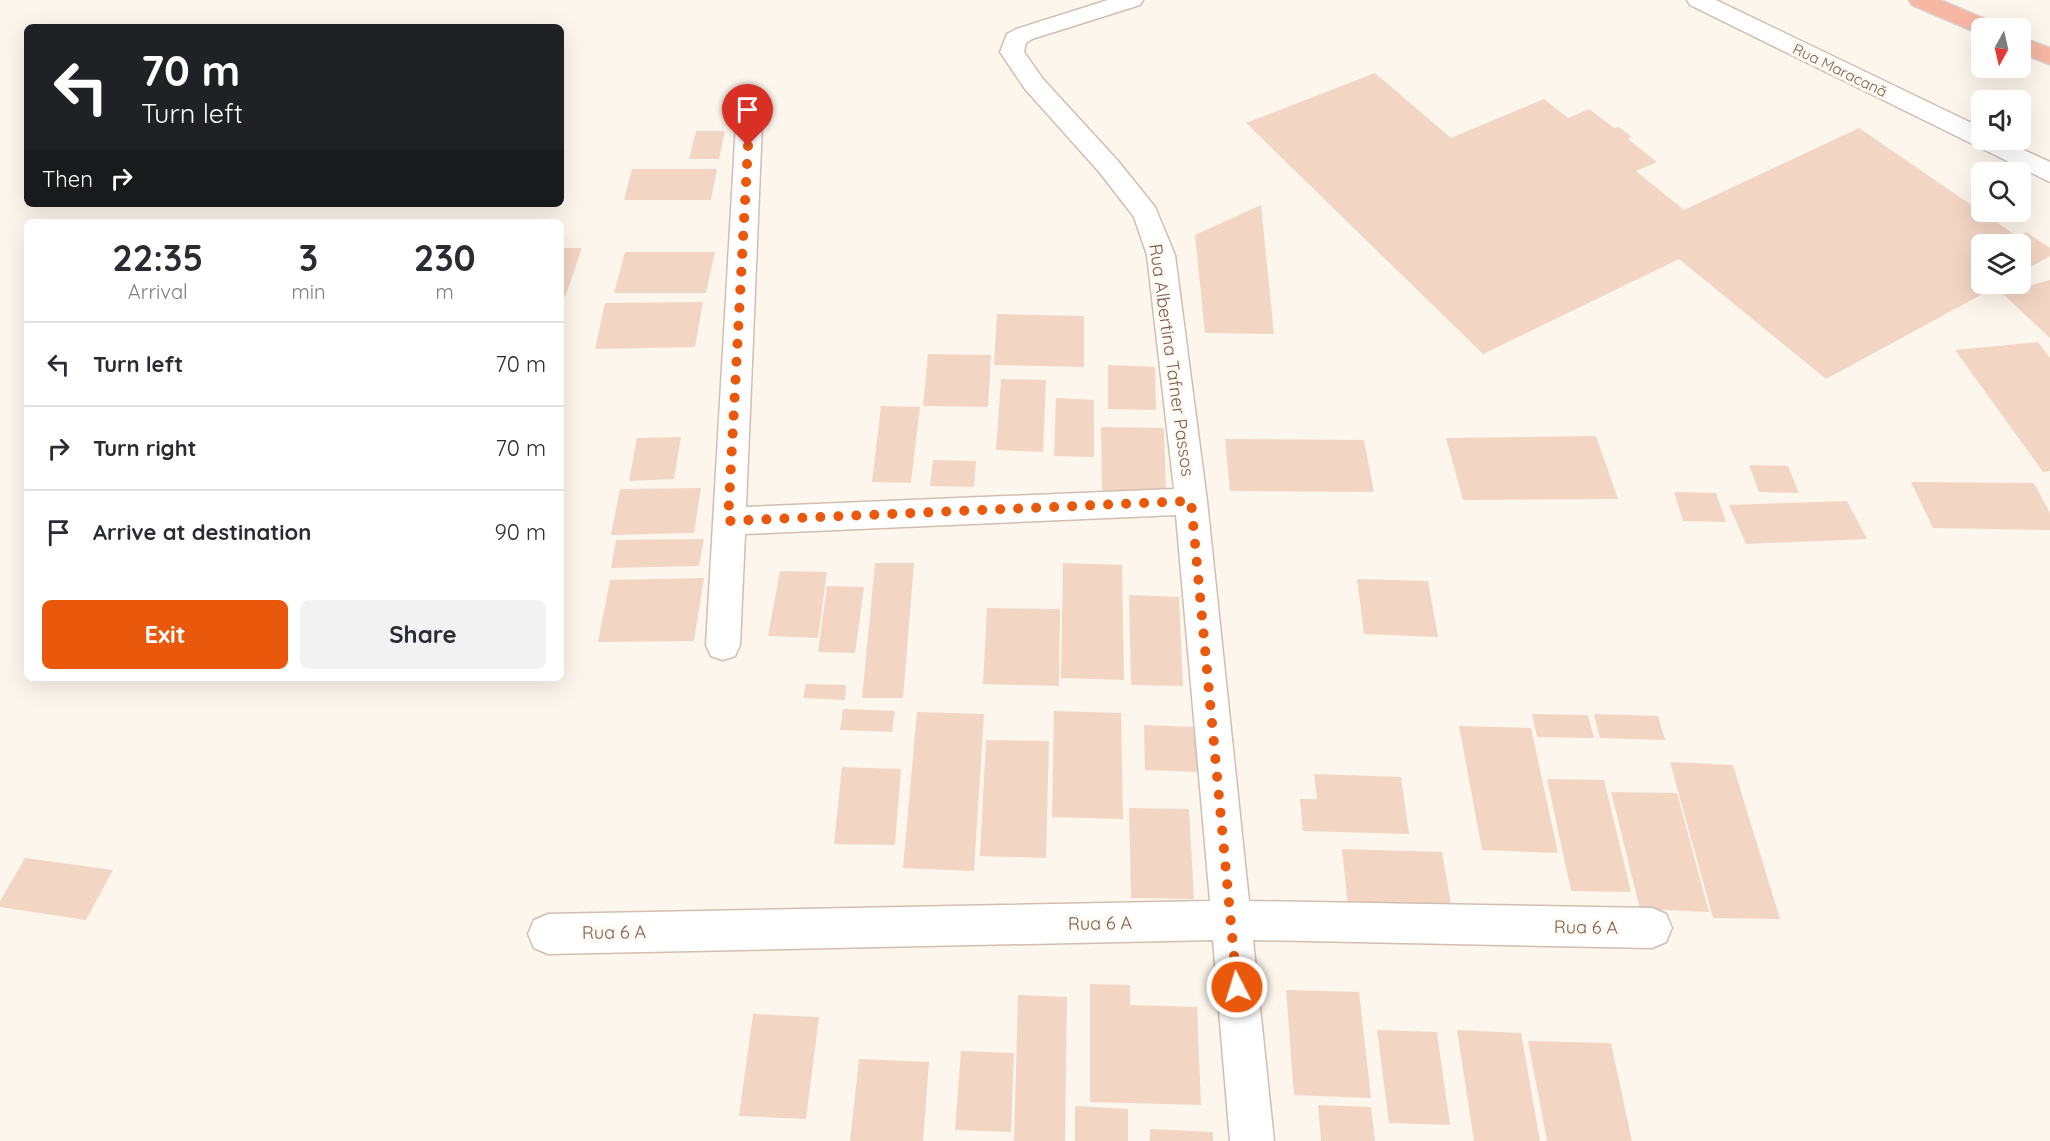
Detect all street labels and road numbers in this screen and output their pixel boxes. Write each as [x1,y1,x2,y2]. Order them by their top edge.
street label: Rua Maracanã [1790,39,1890,101]
street label: Rua Albertina Tafner Passos [1144,242,1200,478]
street label: Rua 6 A [1068,911,1133,935]
street label: Rua 6 A [1554,915,1619,939]
street label: Rua 6 A [582,920,647,944]

